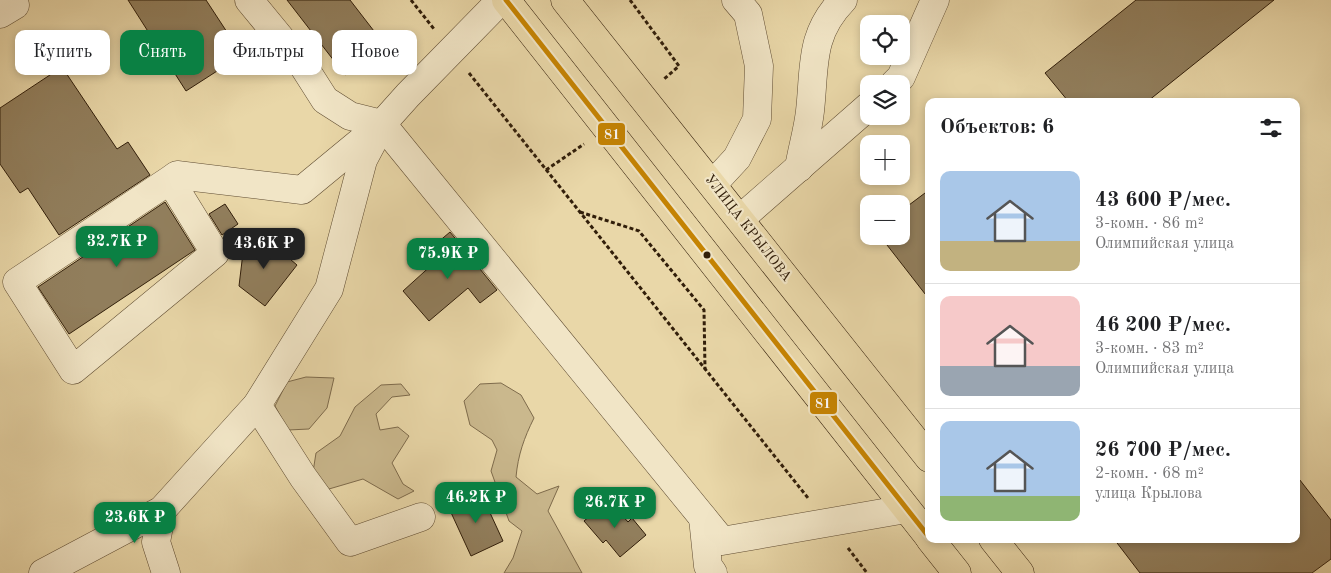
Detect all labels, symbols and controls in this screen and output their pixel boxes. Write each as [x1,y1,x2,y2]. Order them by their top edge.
map controls [860,15,910,245]
button: locate [860,15,910,65]
chip: Купить [15,30,110,75]
chip: Снять [120,30,204,75]
chip: Фильтры [214,30,322,75]
chip: Новое [332,30,417,75]
button: layers [860,75,910,125]
icon: filters [1257,114,1285,142]
text: Объектов: 6 [940,117,1054,138]
line badge: 81 [597,122,626,146]
text: 81 [604,128,620,142]
button: + [860,135,910,185]
street label: УЛИЦА КРЫЛОВА [702,172,794,284]
text: 43 600 ₽/мес. [1095,190,1231,211]
icon: home [980,191,1040,251]
button: − [860,195,910,245]
text: 3-комн. · 86 m² [1095,216,1204,232]
pin: 32.7K ₽ [71,226,163,268]
pin: 43.6K ₽ [218,228,310,270]
text: 32.7K ₽ [87,234,147,250]
text: 43.6K ₽ [234,236,294,252]
text: Олимпийская улица [1095,236,1234,252]
pin: 75.9K ₽ [402,238,494,280]
text: 75.9K ₽ [418,246,478,262]
unlabelled marker [702,250,712,260]
text: 46 200 ₽/мес. [1095,315,1231,336]
icon: home [980,316,1040,376]
text: 3-комн. · 83 m² [1095,341,1204,357]
text: Олимпийская улица [1095,361,1234,377]
line badge: 81 [809,391,838,415]
text: 81 [815,397,831,411]
text: 26 700 ₽/мес. [1095,440,1231,461]
icon: home [980,441,1040,501]
text: 2-комн. · 68 m² [1095,466,1204,482]
pin: 46.2K ₽ [430,482,522,524]
pin: 26.7K ₽ [569,486,661,529]
text: улица Крылова [1095,486,1203,502]
text: 46.2K ₽ [446,490,506,506]
text: 26.7K ₽ [585,495,645,511]
pin: 23.6K ₽ [89,502,181,544]
text: 23.6K ₽ [105,510,165,526]

